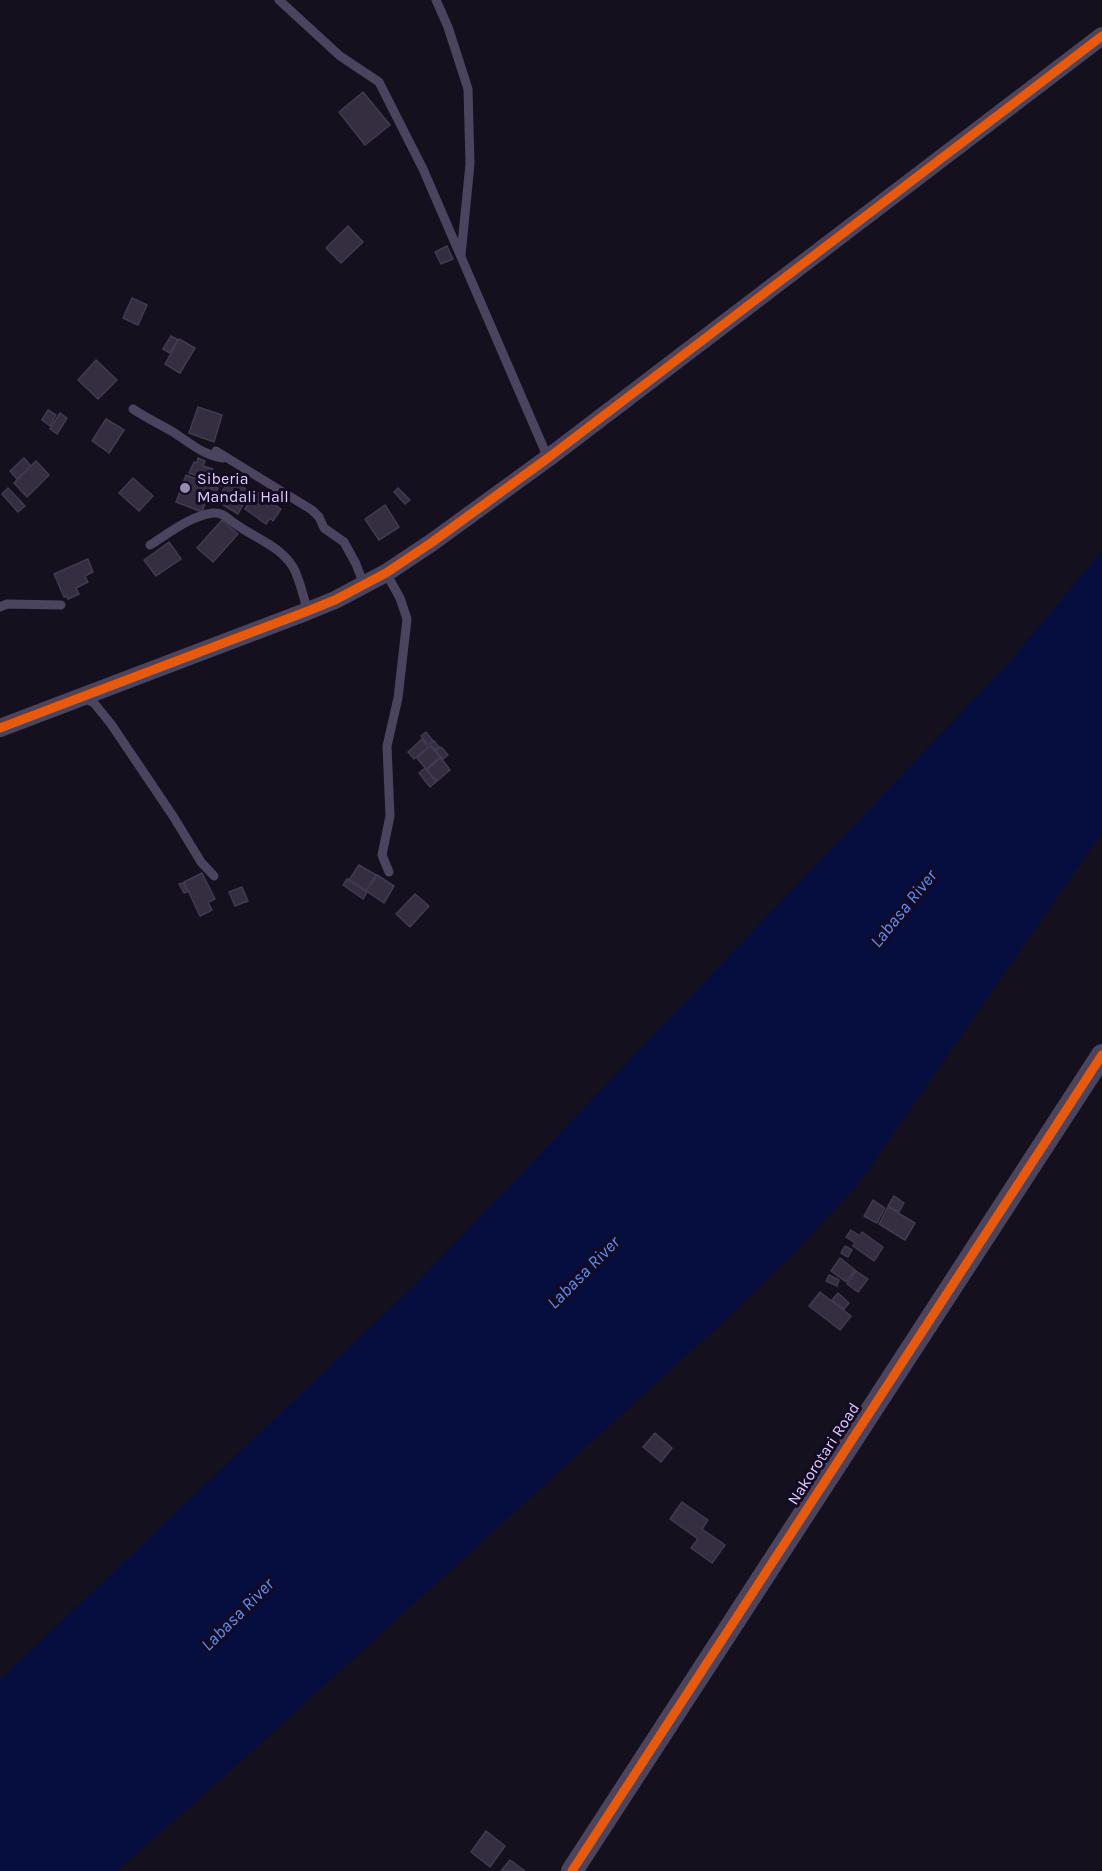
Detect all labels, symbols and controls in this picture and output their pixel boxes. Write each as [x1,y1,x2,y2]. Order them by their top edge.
place label: Siberia Mandali Hall [197,469,289,507]
marker: Siberia Mandali Hall [178,481,192,495]
water label: Labasa River [866,866,942,952]
water label: Labasa River [543,1232,625,1314]
street label: Nakorotari Road [784,1399,864,1509]
water label: Labasa River [197,1574,279,1656]

